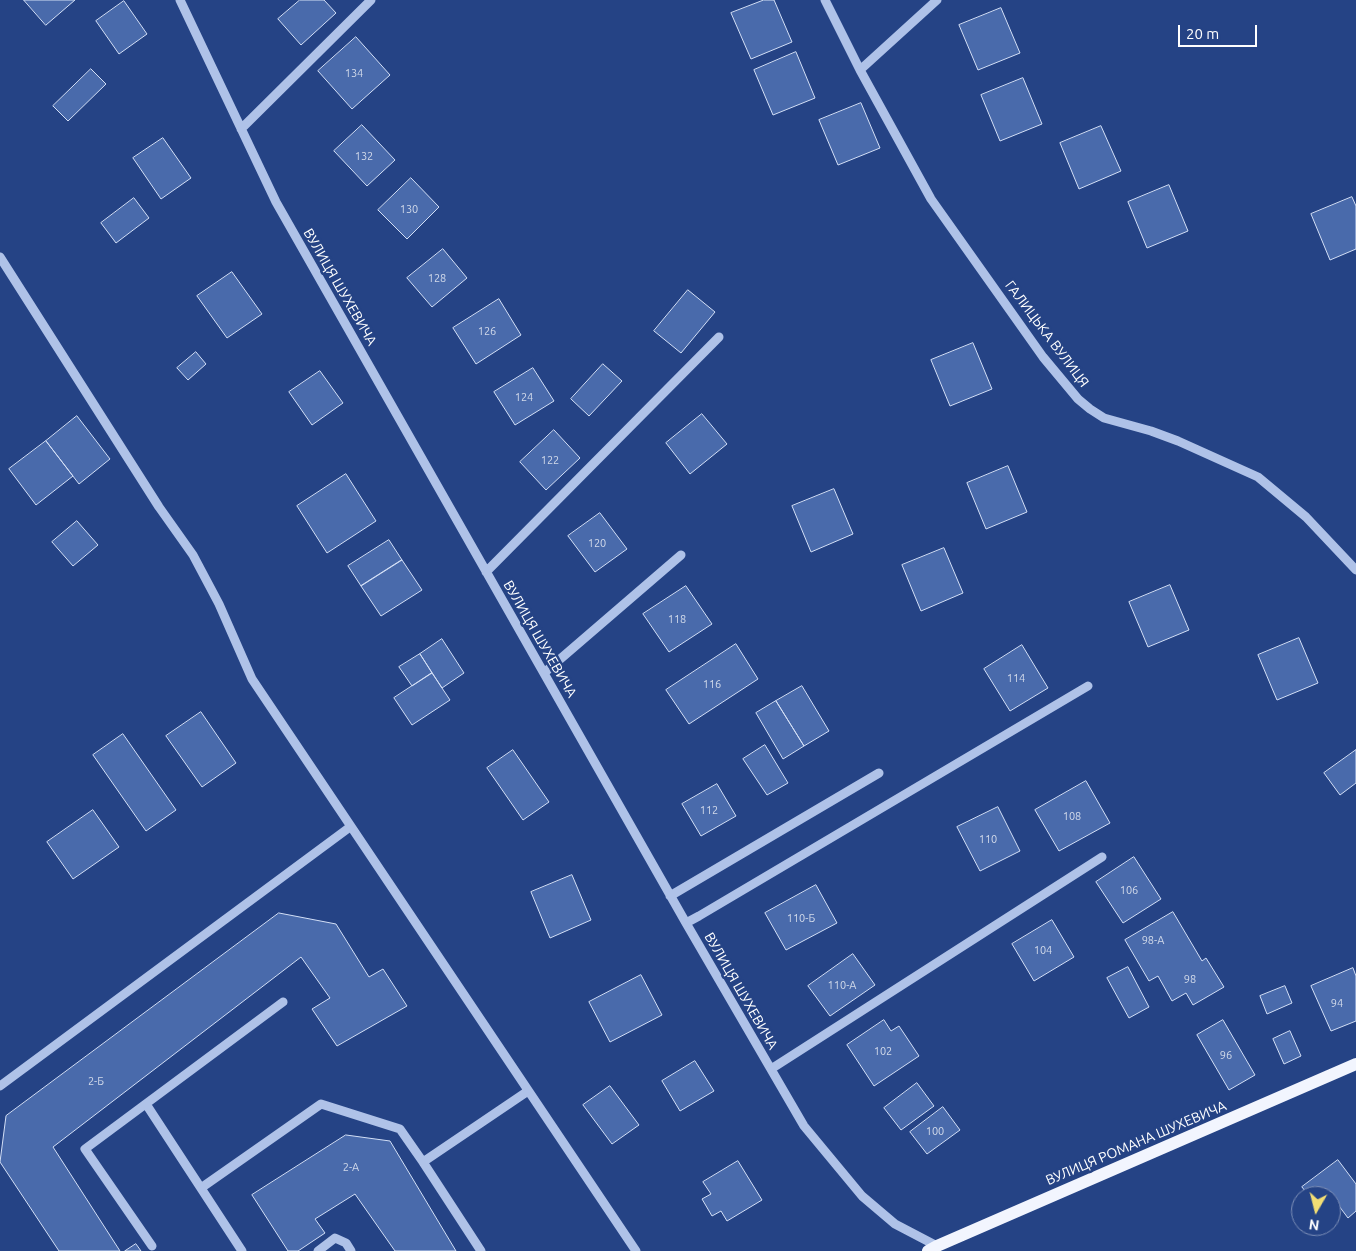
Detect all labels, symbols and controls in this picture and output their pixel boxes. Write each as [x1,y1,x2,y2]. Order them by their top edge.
scale bar [1181,15,1260,47]
text: 20 m [1186,25,1219,42]
house number: 134 [345,66,363,80]
house number: 132 [355,149,373,163]
house number: 130 [400,202,418,216]
street label: ВУЛИЦЯ ШУХЕВИЧА [300,226,380,348]
house number: 128 [428,271,446,285]
street label: ГАЛИЦЬКА ВУЛИЦЯ [1001,277,1093,391]
house number: 126 [478,324,496,338]
house number: 124 [515,390,533,404]
house number: 122 [541,453,559,467]
house number: 120 [588,536,606,550]
street label: ВУЛИЦЯ ШУХЕВИЧА [500,578,580,700]
house number: 118 [668,612,686,626]
house number: 114 [1007,671,1025,685]
house number: 116 [703,677,721,691]
house number: 112 [700,803,718,817]
house number: 108 [1063,809,1081,823]
house number: 110 [979,832,997,846]
house number: 106 [1120,883,1138,897]
house number: 110-Б [787,911,815,925]
street label: ВУЛИЦЯ ШУХЕВИЧА [701,930,781,1052]
house number: 98-А [1142,933,1164,947]
house number: 104 [1034,943,1052,957]
house number: 98 [1184,972,1196,986]
house number: 110-А [828,978,856,992]
house number: 94 [1331,996,1343,1010]
house number: 102 [874,1044,892,1058]
house number: 96 [1220,1048,1232,1062]
house number: 2-Б [88,1074,104,1088]
street label: ВУЛИЦЯ РОМАНА ШУХЕВИЧА [1043,1097,1229,1189]
house number: 100 [926,1124,944,1138]
house number: 2-А [343,1160,359,1174]
north arrow [1291,1186,1341,1236]
text: N [1308,1216,1320,1234]

